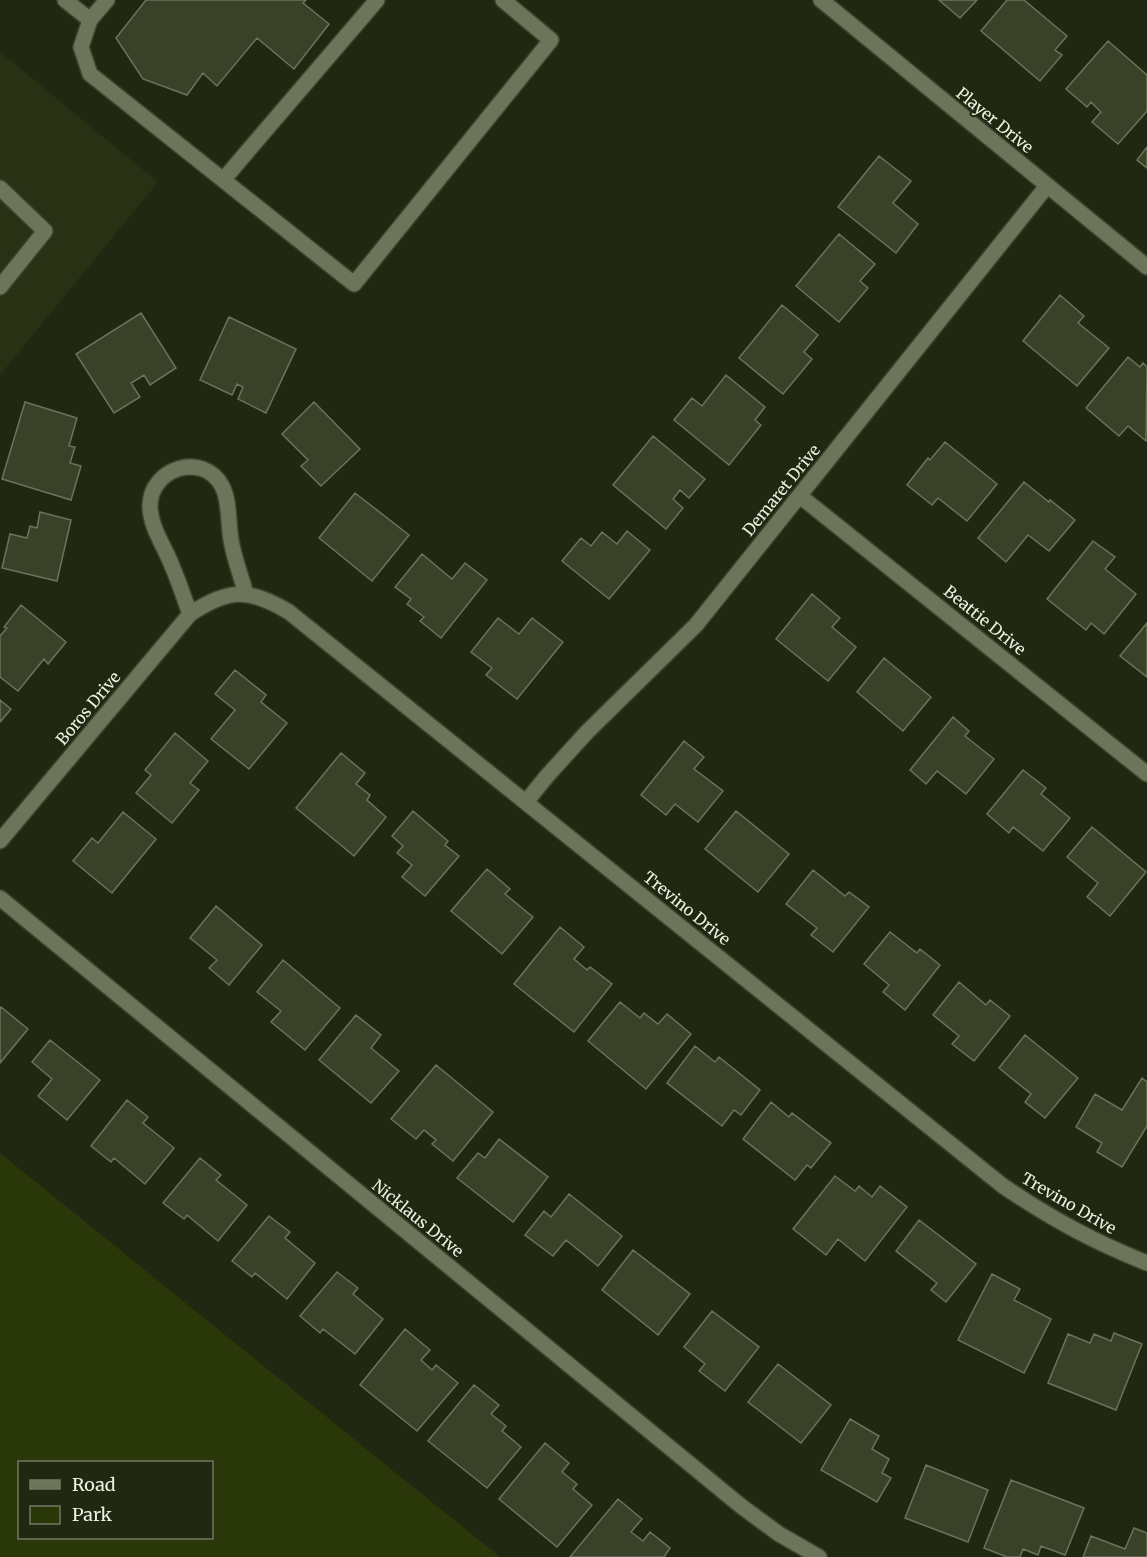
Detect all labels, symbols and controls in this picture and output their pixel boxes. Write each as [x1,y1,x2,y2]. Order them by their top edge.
street label: Player Drive [952,83,1038,157]
street label: Demaret Drive [738,440,824,540]
street label: Beattie Drive [940,581,1030,659]
street label: Boros Drive [52,667,124,749]
street label: Trevino Drive [640,867,734,949]
street label: Trevino Drive [1018,1168,1120,1238]
street label: Nicklaus Drive [368,1175,468,1261]
legend [18,1461,213,1539]
text: Road [72,1473,116,1496]
text: Park [72,1503,113,1526]

